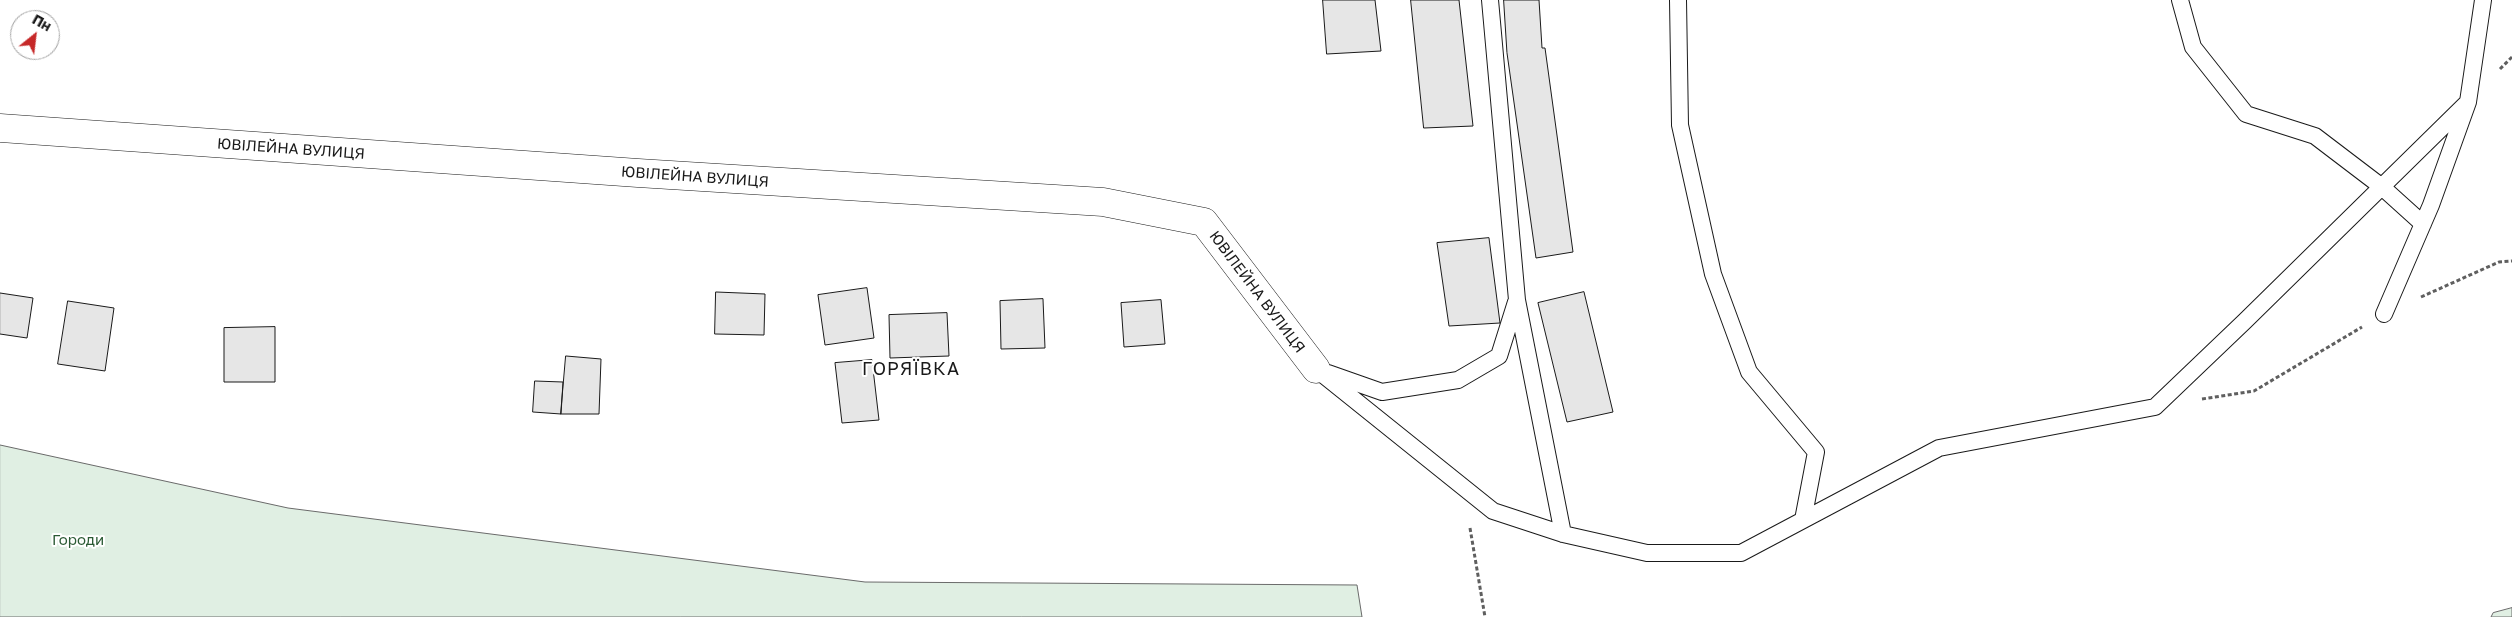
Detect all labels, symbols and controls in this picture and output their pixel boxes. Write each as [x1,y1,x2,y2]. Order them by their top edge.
north arrow [10,10,60,60]
text: Пн [30,10,54,34]
street label: ЮВІЛЕЙНА ВУЛИЦЯ [216,135,366,163]
street label: ЮВІЛЕЙНА ВУЛИЦЯ [620,163,770,191]
street label: ЮВІЛЕЙНА ВУЛИЦЯ [1205,227,1309,357]
district label: ГОРЯЇВКА [861,358,961,380]
park label: Городи [52,531,104,549]

